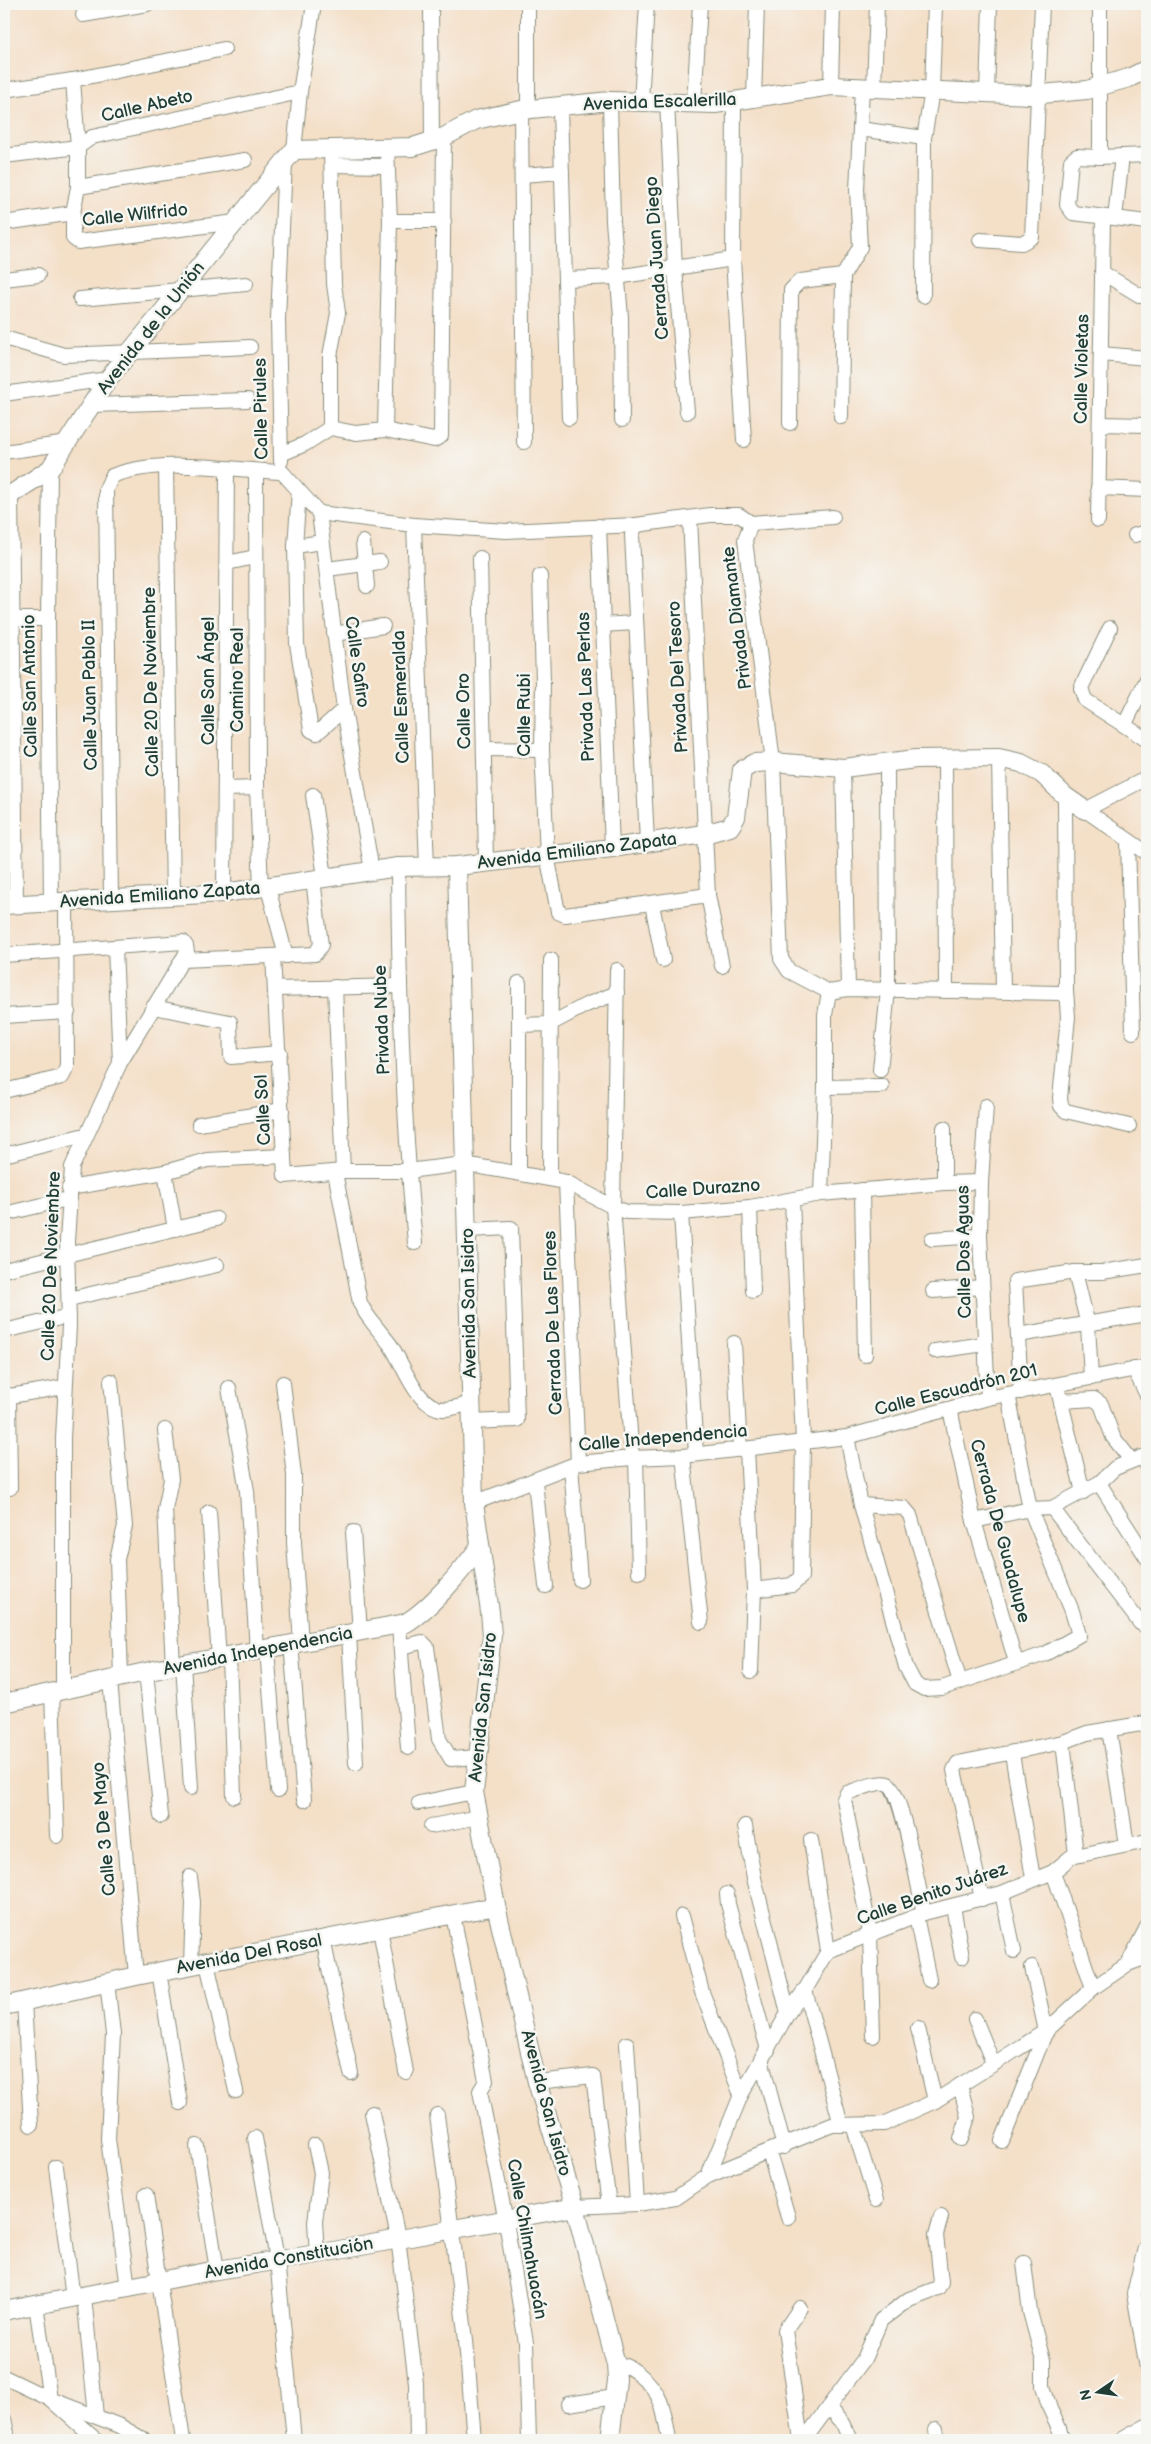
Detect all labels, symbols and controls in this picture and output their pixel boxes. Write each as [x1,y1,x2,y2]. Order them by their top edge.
street label: Calle Abeto [99,85,195,127]
street label: Avenida Escalerilla [583,89,737,115]
street label: Cerrada Juan Diego [641,175,673,341]
street label: Calle Wilfrido [81,199,189,231]
street label: Avenida de la Unión [93,258,209,398]
street label: Calle Violetas [1071,314,1093,424]
street label: Calle Pirules [250,358,272,460]
street label: Privada Diamante [718,545,756,691]
street label: Calle 20 De Noviembre [139,586,163,777]
street label: Privada Del Tesoro [664,600,692,754]
street label: Privada Las Perlas [573,612,599,762]
street label: Calle San Antonio [18,614,42,758]
street label: Calle Safiro [340,615,374,709]
street label: Calle San Ángel [196,617,219,745]
street label: Calle Juan Pablo II [78,619,102,771]
street label: Camino Real [227,628,248,733]
street label: Calle Esmeralda [388,630,414,764]
street label: Calle Oro [453,673,475,749]
street label: Calle Rubi [514,673,535,757]
street label: Avenida Emiliano Zapata [476,828,678,874]
street label: Avenida Emiliano Zapata [59,878,261,912]
street label: Privada Nube [370,964,394,1075]
street label: Calle Sol [251,1074,275,1146]
street label: Calle 20 De Noviembre [37,1170,65,1361]
street label: Calle Durazno [645,1175,761,1203]
street label: Calle Dos Aguas [952,1185,976,1319]
street label: Avenida San Isidro [457,1228,481,1378]
street label: Cerrada De Las Flores [539,1230,567,1416]
street label: Calle Escuadrón 201 [872,1360,1040,1420]
street label: Calle Independencia [578,1420,748,1456]
street label: Cerrada De Guadalupe [965,1437,1035,1626]
street label: Avenida Independencia [162,1622,354,1680]
street label: Avenida San Isidro [465,1631,501,1783]
street label: Calle 3 De Mayo [88,1761,120,1897]
street label: Calle Benito Juárez [854,1858,1010,1930]
street label: Avenida Del Rosal [174,1930,324,1978]
street label: Avenida San Isidro [516,2028,576,2178]
street label: Calle Chilmahuacán [503,2157,551,2321]
street label: Avenida Constitución [203,2233,375,2283]
north arrow [1074,2366,1124,2416]
text: N [1076,2388,1095,2402]

